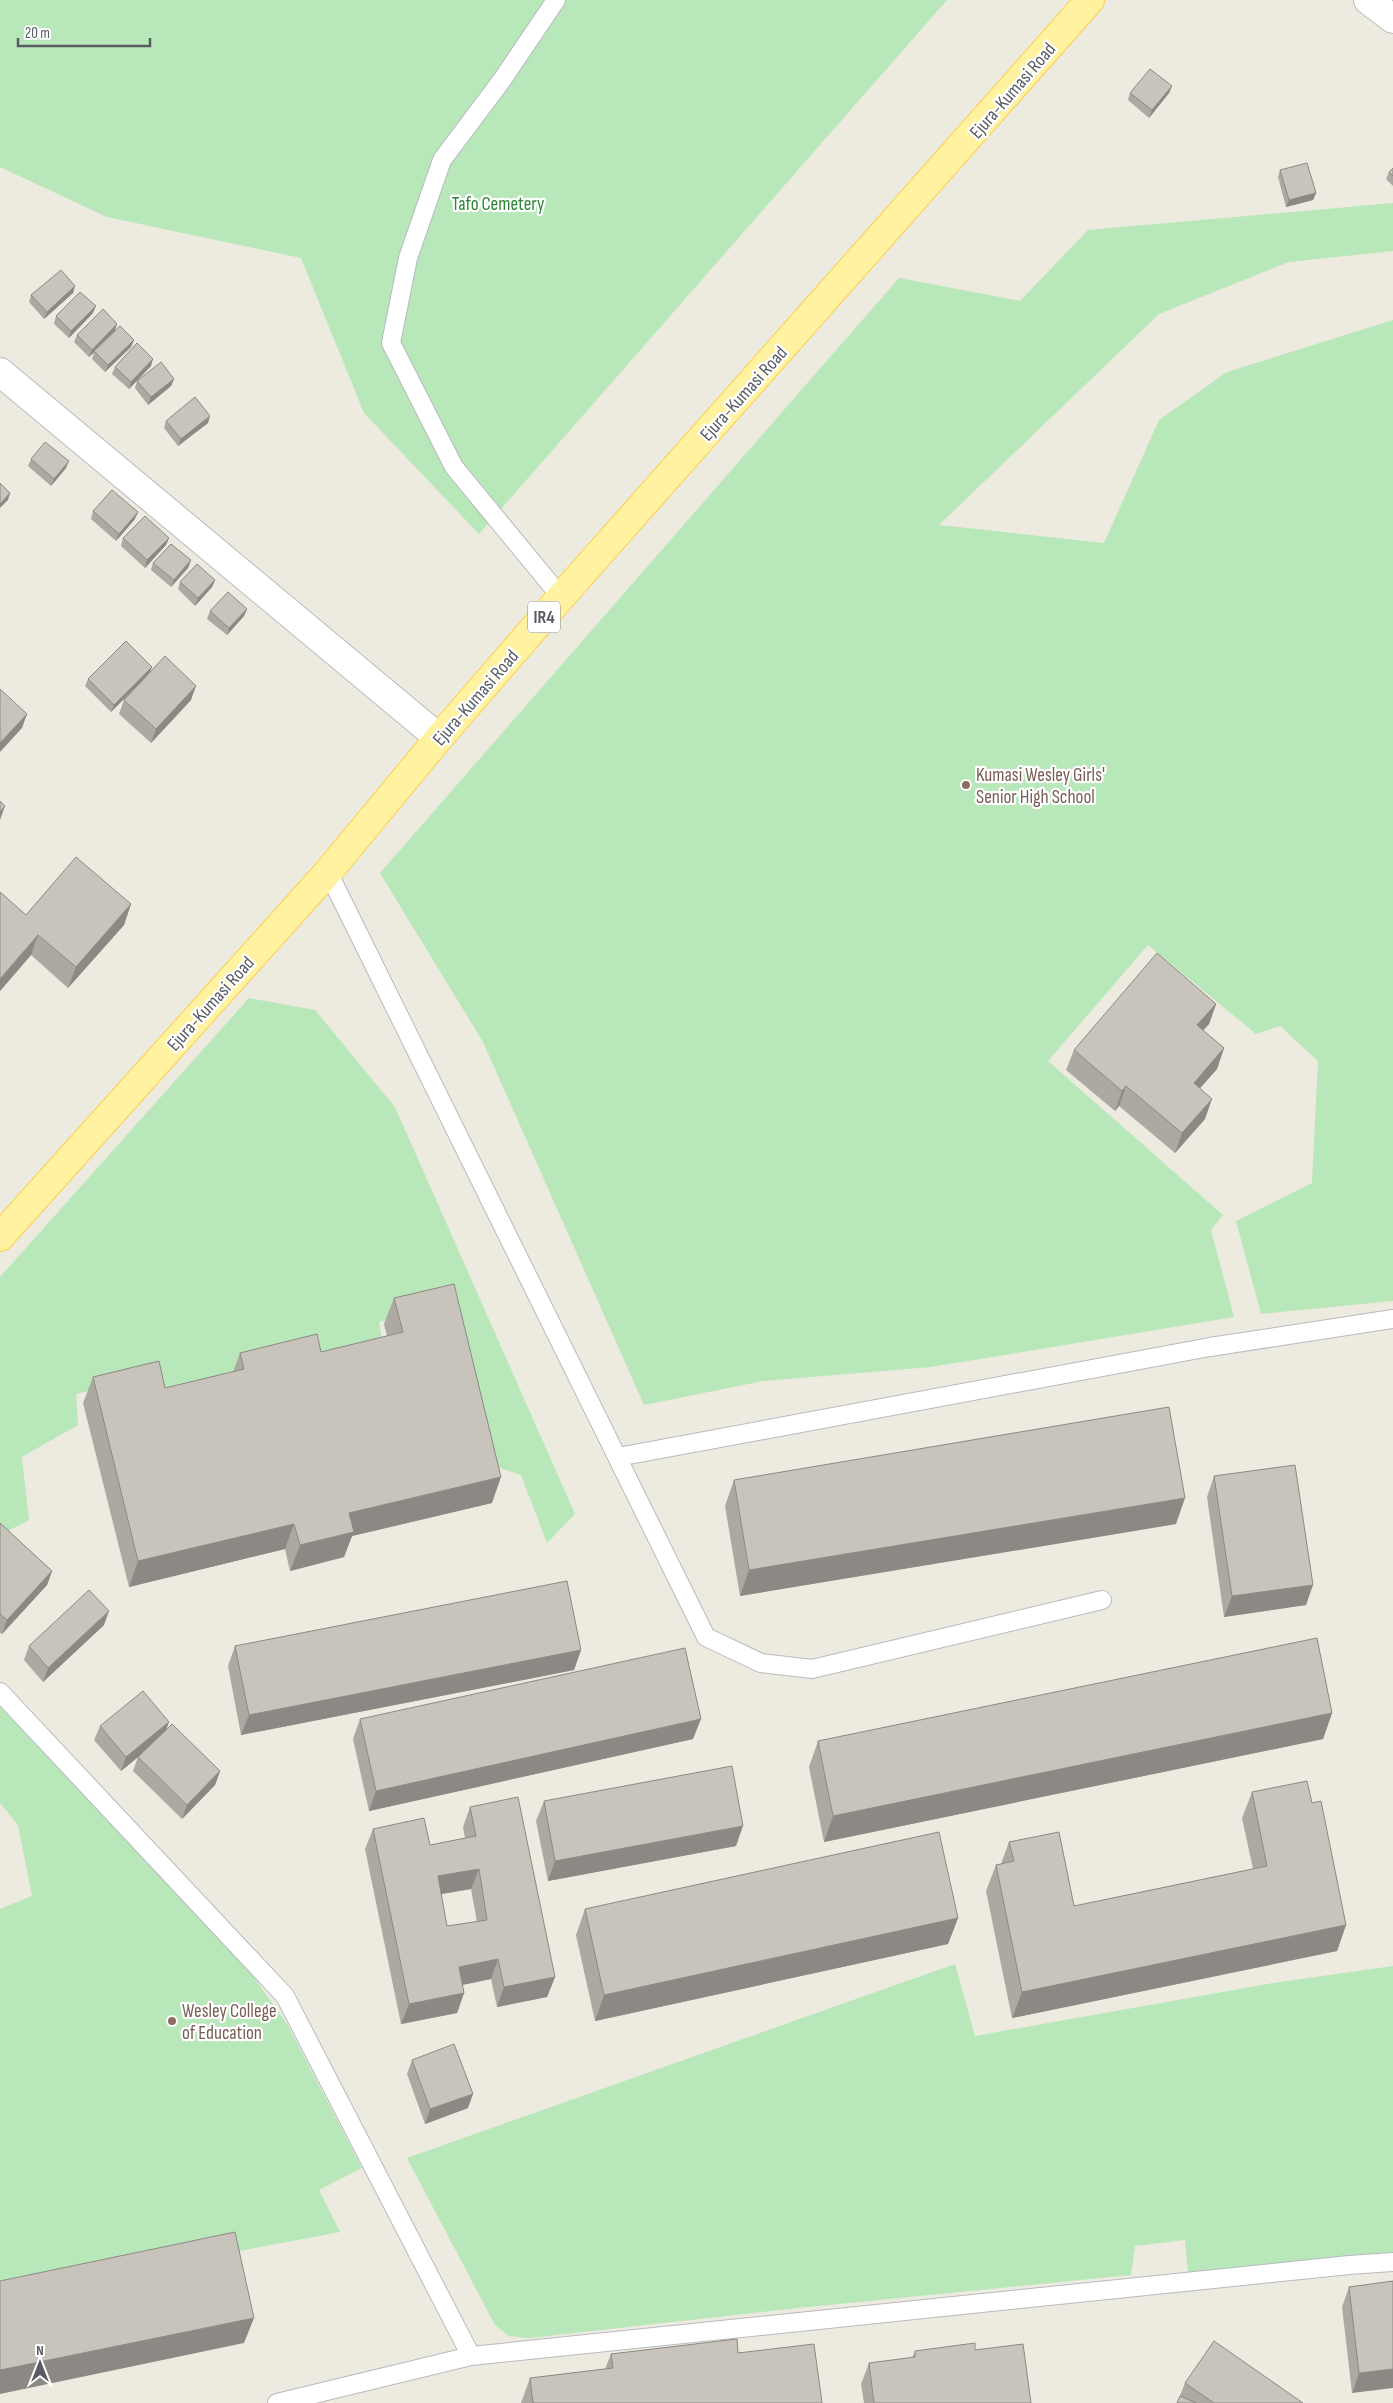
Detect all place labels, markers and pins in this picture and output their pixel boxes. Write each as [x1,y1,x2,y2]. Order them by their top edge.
place label: Kumasi Wesley Girls' Senior High School [976,764,1105,809]
marker: Kumasi Wesley Girls' Senior High School [960,779,972,791]
place label: Wesley College of Education [182,2000,277,2045]
marker: Wesley College of Education [166,2015,178,2027]

